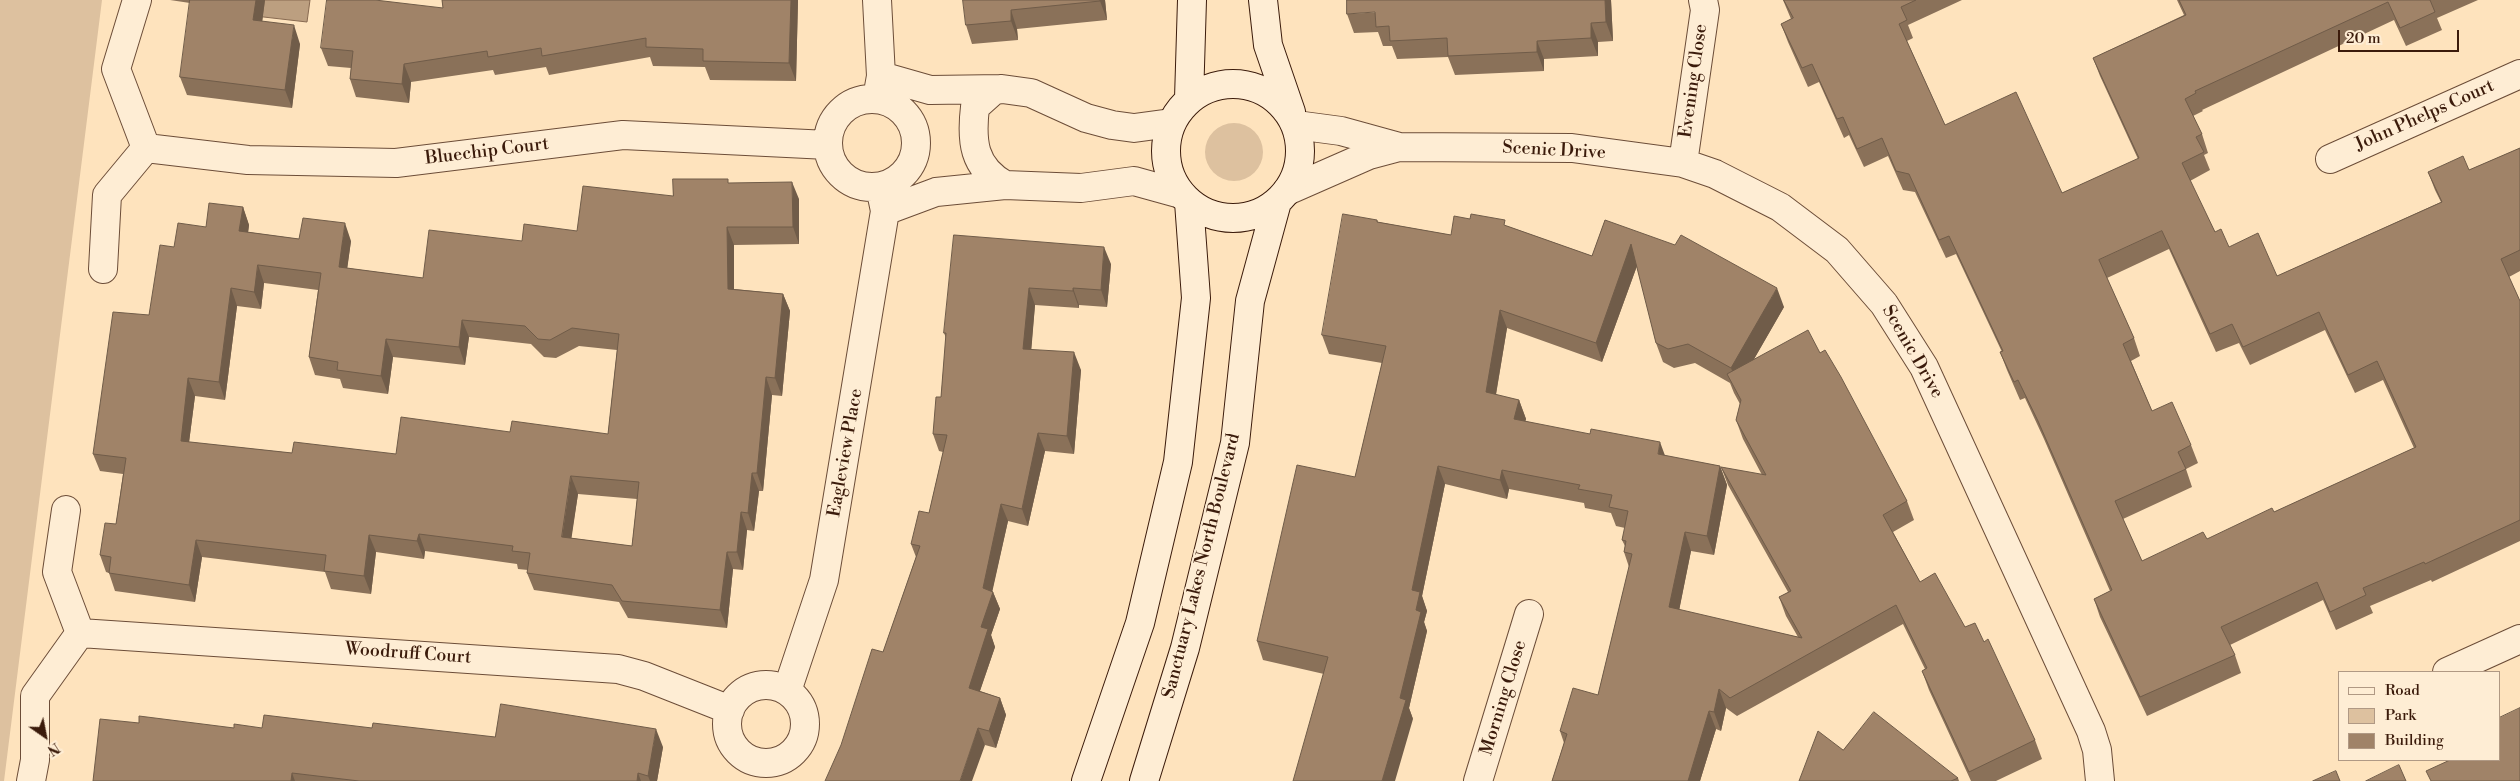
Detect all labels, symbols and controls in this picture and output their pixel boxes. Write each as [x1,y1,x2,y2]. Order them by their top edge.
scale bar [2340,20,2461,52]
street label: Evening Close [1675,23,1713,139]
text: 20 m [2346,29,2381,48]
street label: John Phelps Court [2352,76,2498,156]
street label: Bluechip Court [424,134,550,170]
street label: Scenic Drive [1502,137,1606,165]
street label: Scenic Drive [1877,302,1947,402]
street label: Eagleview Place [824,387,868,519]
street label: Sanctuary Lakes North Boulevard [1159,431,1245,701]
street label: Morning Close [1476,638,1532,758]
street label: Woodruff Court [344,639,472,669]
legend [2338,671,2500,761]
text: Road [2385,681,2420,700]
text: Park [2385,706,2416,725]
north arrow [20,711,70,761]
text: Building [2385,731,2444,750]
text: N [44,738,63,759]

